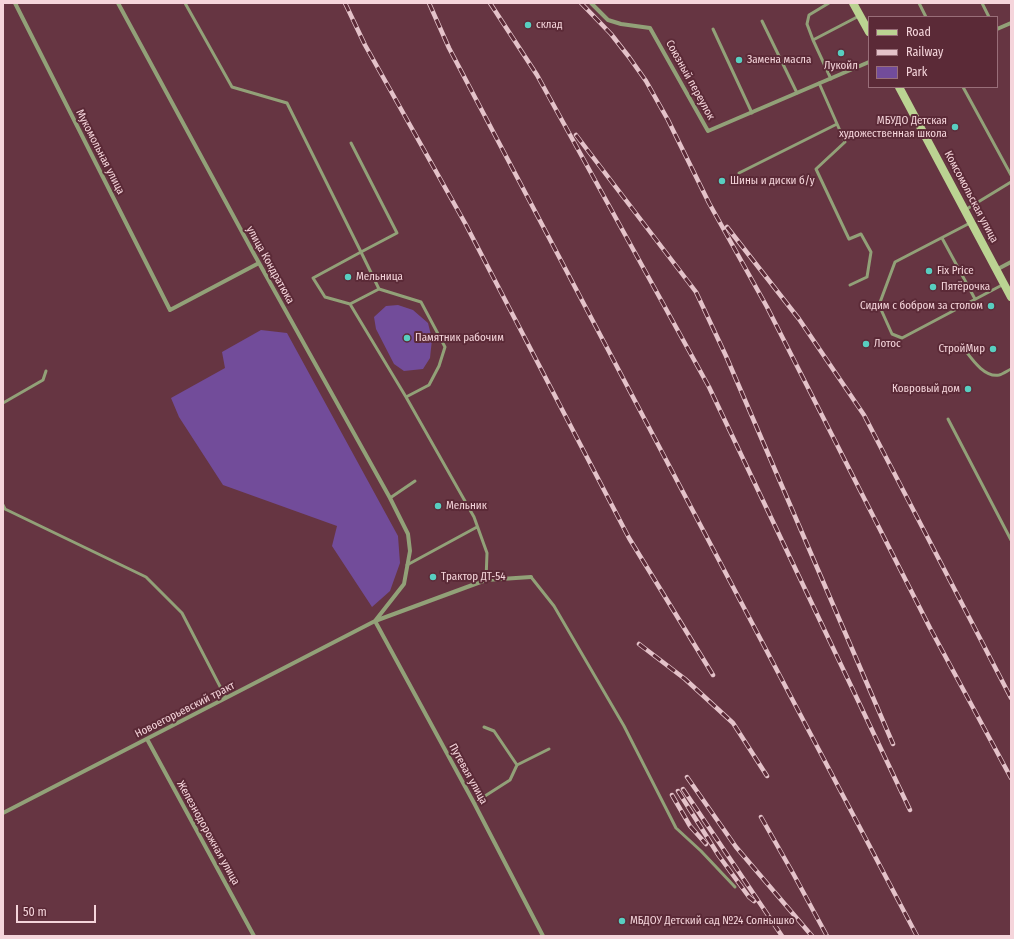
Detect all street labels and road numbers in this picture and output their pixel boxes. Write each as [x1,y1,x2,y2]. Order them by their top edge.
street label: Союзный переулок [663,38,717,122]
street label: Мукомольная улица [73,107,127,197]
street label: Комсомольская улица [941,149,1001,245]
street label: улица Кондратюка [243,224,297,306]
street label: Новоегорьевский тракт [133,679,237,741]
street label: Путевая улица [446,741,490,807]
street label: Железнодорожная улица [174,779,242,887]

